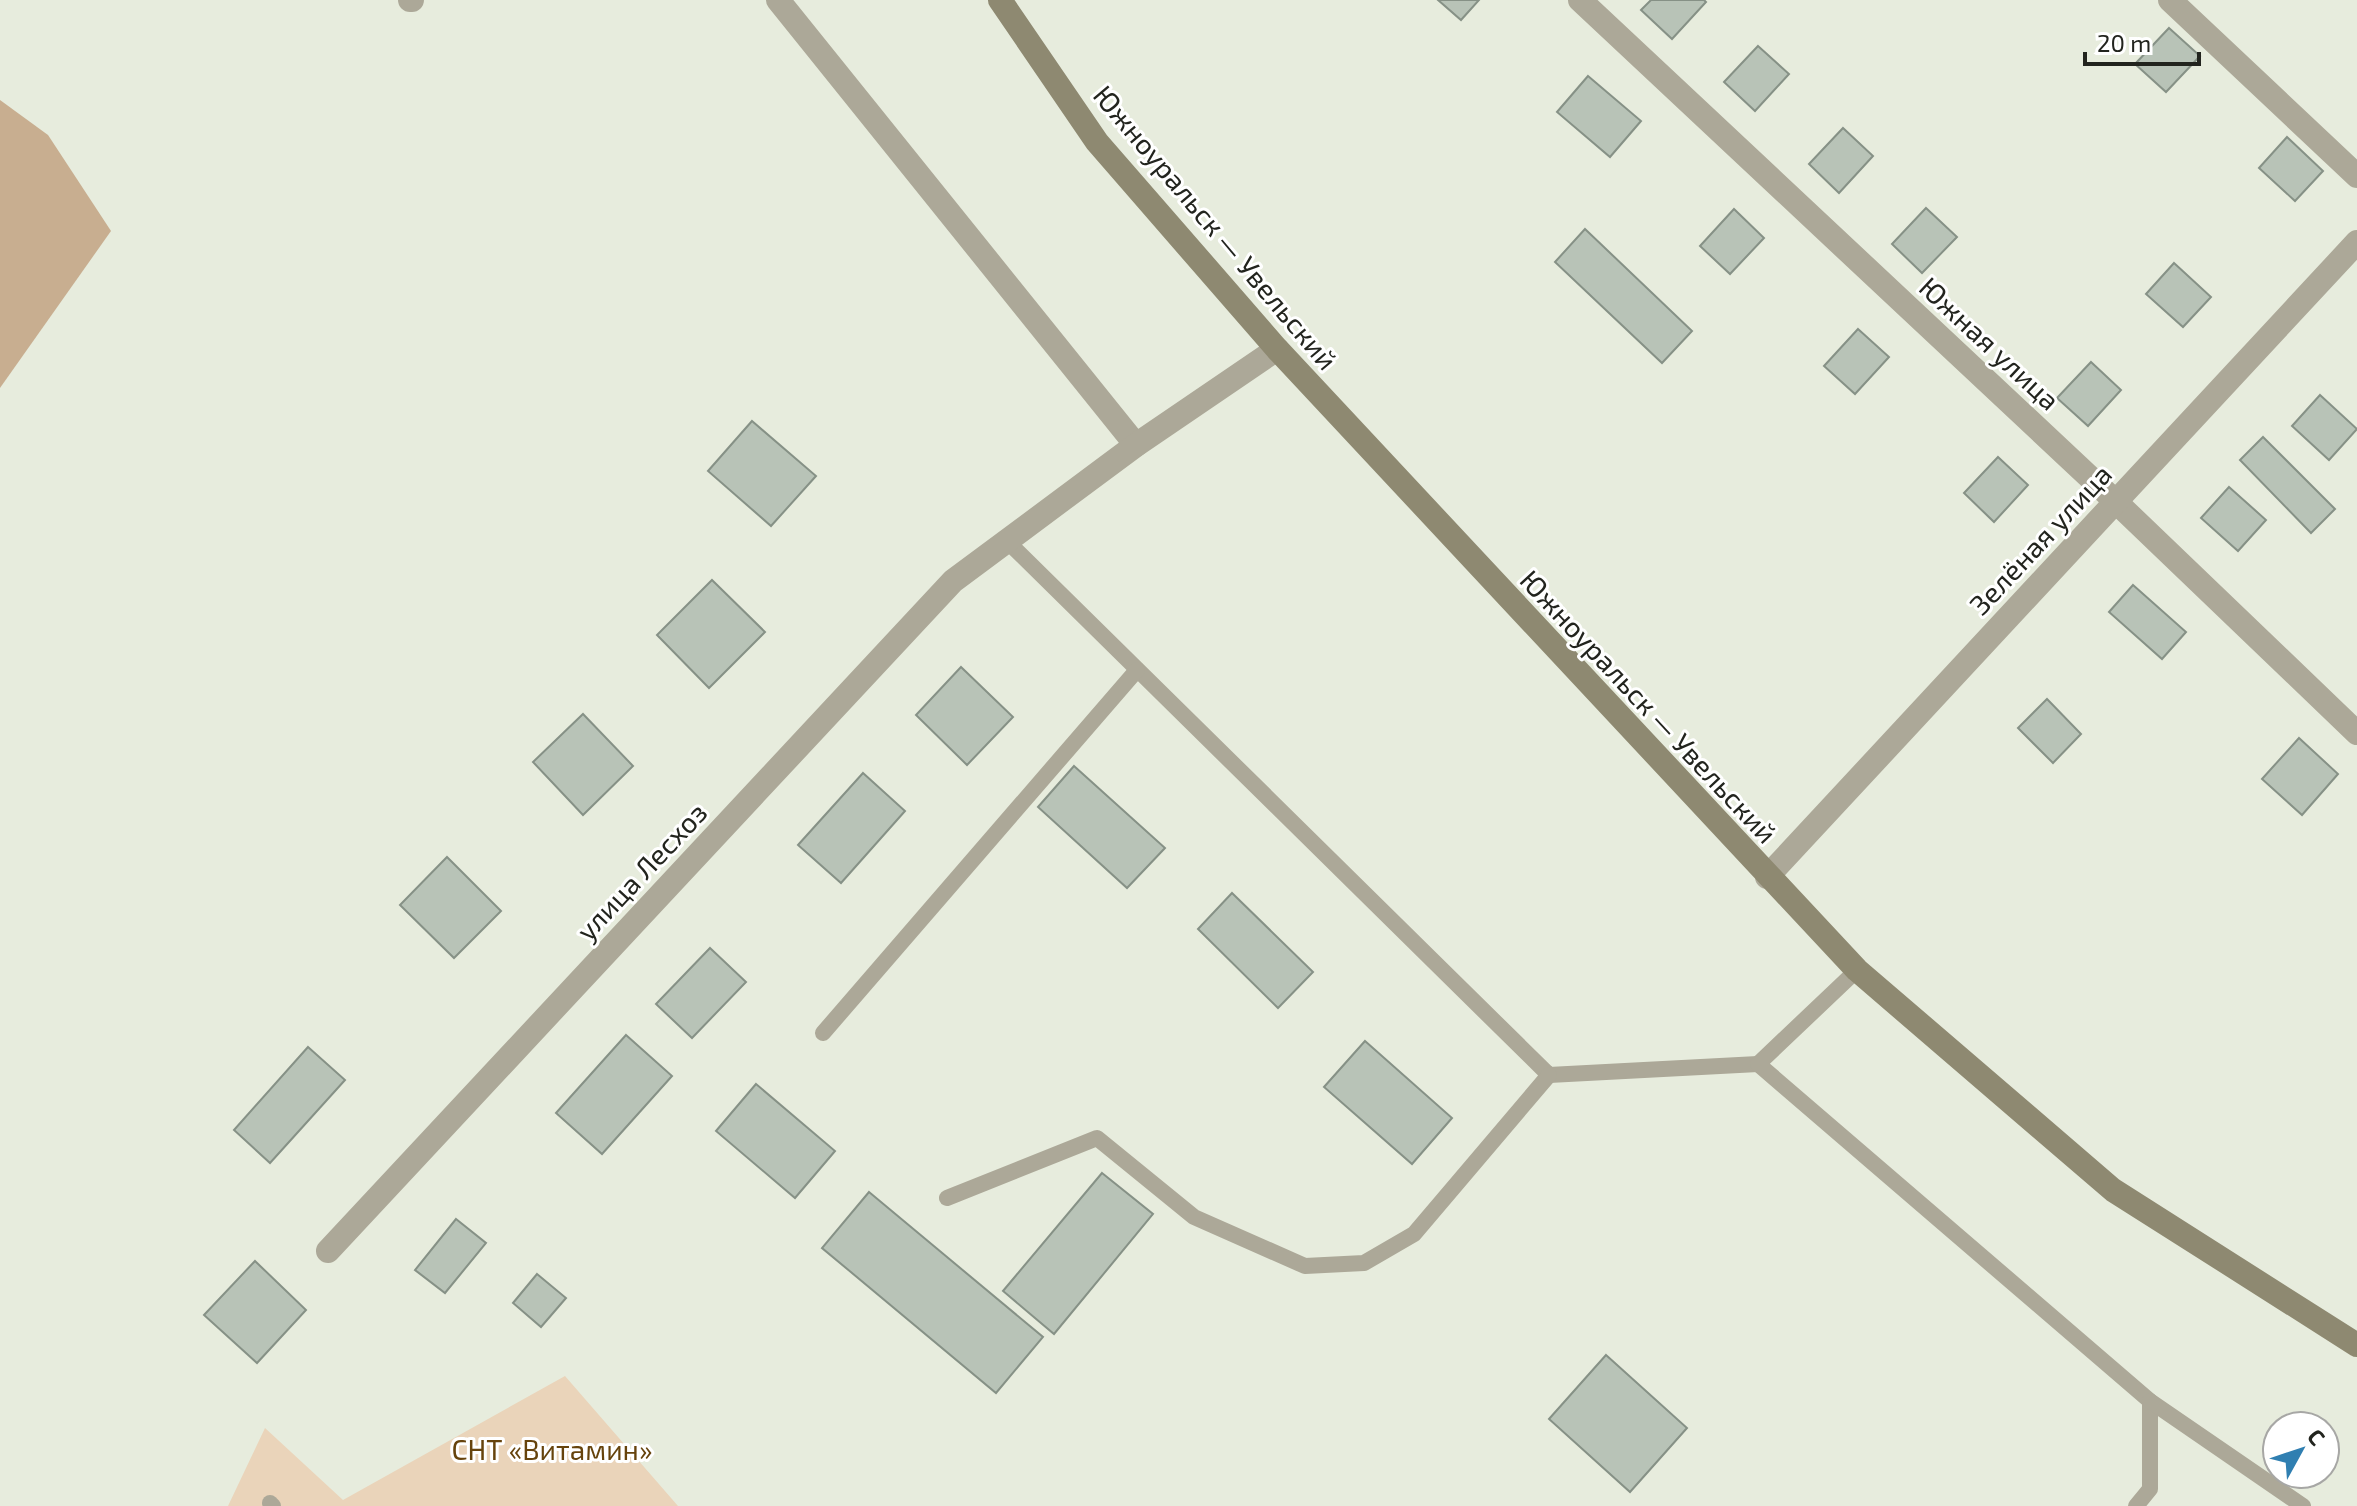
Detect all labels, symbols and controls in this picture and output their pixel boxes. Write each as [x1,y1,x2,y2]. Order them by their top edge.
scale bar [2085,16,2199,66]
text: 20 m [2097,28,2151,57]
street label: Южноуральск — Увельский [1087,78,1345,376]
street label: Южная улица [1913,269,2067,417]
street label: Зелёная улица [1962,457,2118,621]
street label: Южноуральск — Увельский [1514,562,1784,850]
street label: улица Лесхоз [569,795,713,947]
north arrow [2261,1410,2341,1490]
text: С [2303,1423,2331,1450]
park label: СНТ «Витамин» [452,1432,653,1466]

